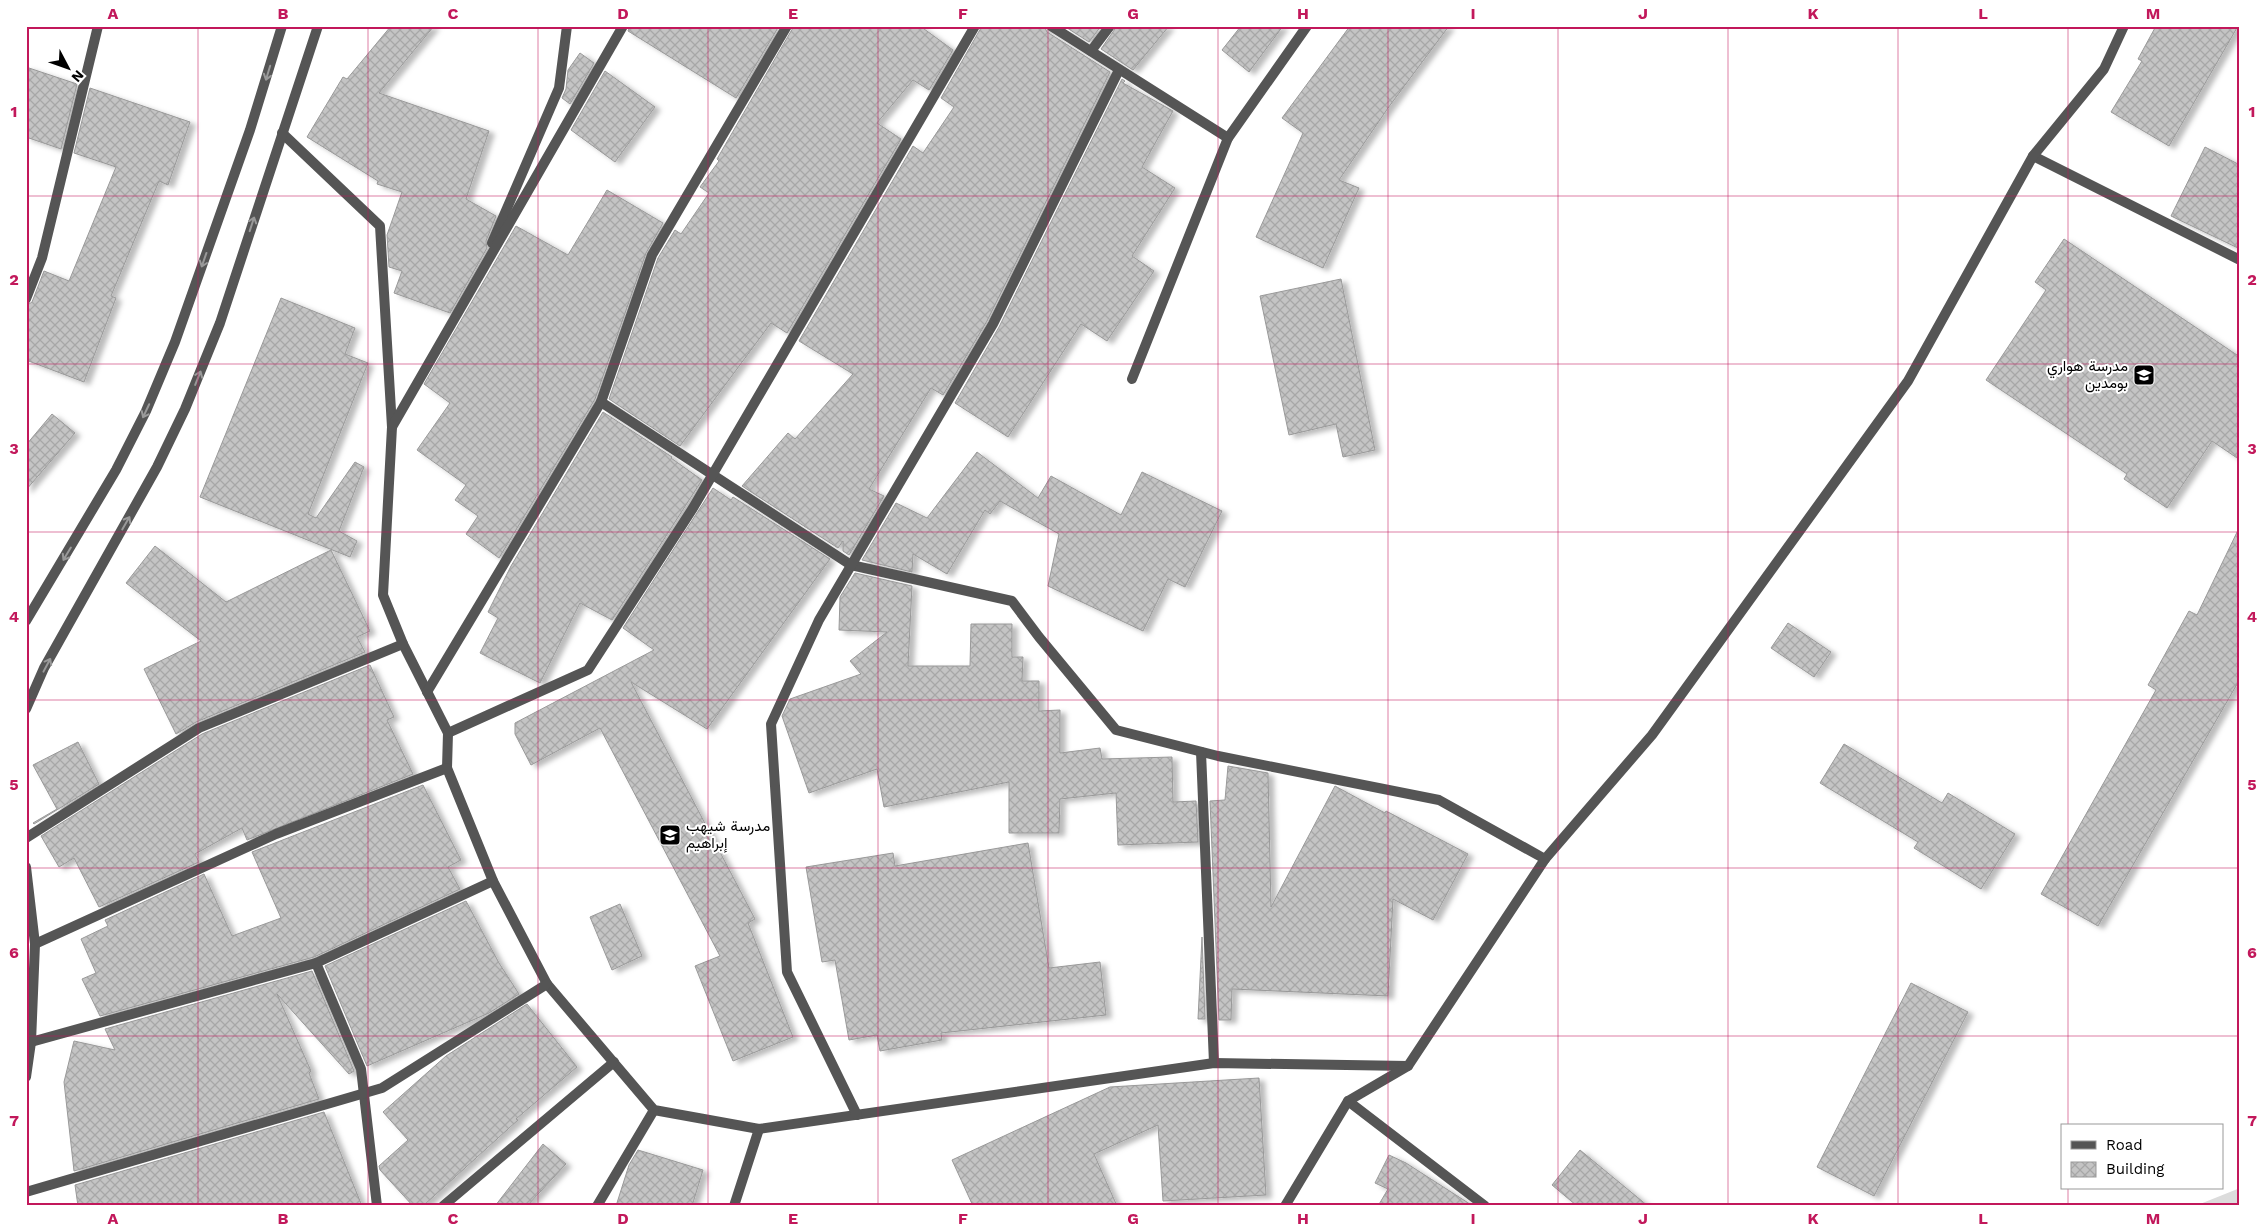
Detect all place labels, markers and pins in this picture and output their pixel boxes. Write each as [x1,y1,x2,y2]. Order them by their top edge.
place label: مدرسة هواري بومدين [2047,357,2128,393]
school or university icon: مدرسة هواري بومدين [2132,363,2156,387]
place label: مدرسة شيهب إبراهيم [686,817,770,853]
school or university icon: مدرسة شيهب إبراهيم [658,823,682,847]

